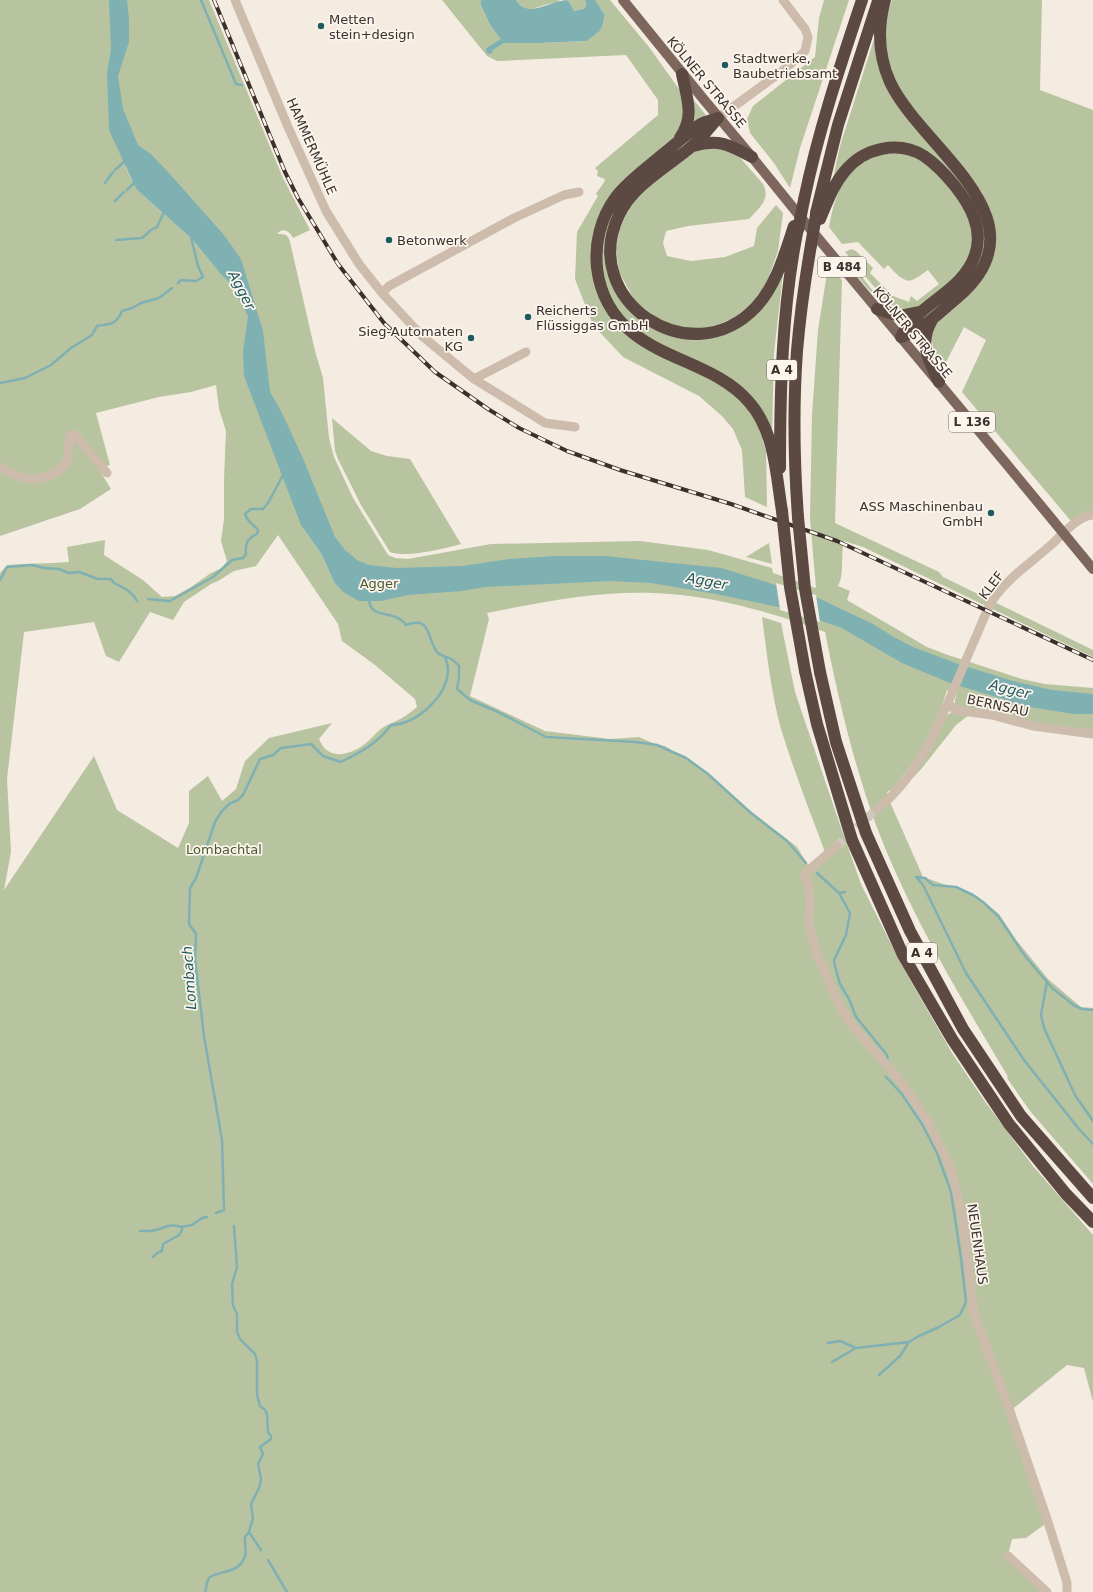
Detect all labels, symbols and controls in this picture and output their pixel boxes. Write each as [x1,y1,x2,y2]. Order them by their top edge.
place label: Metten stein+design [329,12,415,42]
marker: Metten stein+design [316,21,326,31]
street label: KÖLNER STRASSE [664,33,750,131]
place label: Stadtwerke, Baubetriebsamt [733,51,837,81]
marker: Stadtwerke, Baubetriebsamt [720,60,730,70]
street label: HAMMERMÜHLE [283,95,341,197]
place label: Betonwerk [397,233,467,248]
marker: Betonwerk [384,235,394,245]
road number: B 484 [818,257,866,277]
water label: Agger [225,267,259,313]
street label: KÖLNER STRASSE [870,283,956,381]
place label: Reicherts Flüssiggas GmbH [536,303,649,333]
marker: Reicherts Flüssiggas GmbH [523,312,533,322]
place label: Sieg-Automaten KG [358,324,463,354]
marker: Sieg-Automaten KG [466,333,476,343]
road number: A 4 [767,360,797,380]
road number: L 136 [949,412,995,432]
place label: ASS Maschinenbau GmbH [860,499,983,529]
marker: ASS Maschinenbau GmbH [986,508,996,518]
street label: KLEF [976,568,1007,602]
water label: Agger [684,569,730,593]
park label: Agger [360,576,399,591]
water label: Agger [987,676,1033,702]
street label: BERNSAU [966,692,1030,719]
park label: Lombachtal [186,842,262,857]
road number: A 4 [907,943,937,963]
water label: Lombach [179,945,199,1011]
street label: NEUENHAUS [964,1203,991,1286]

